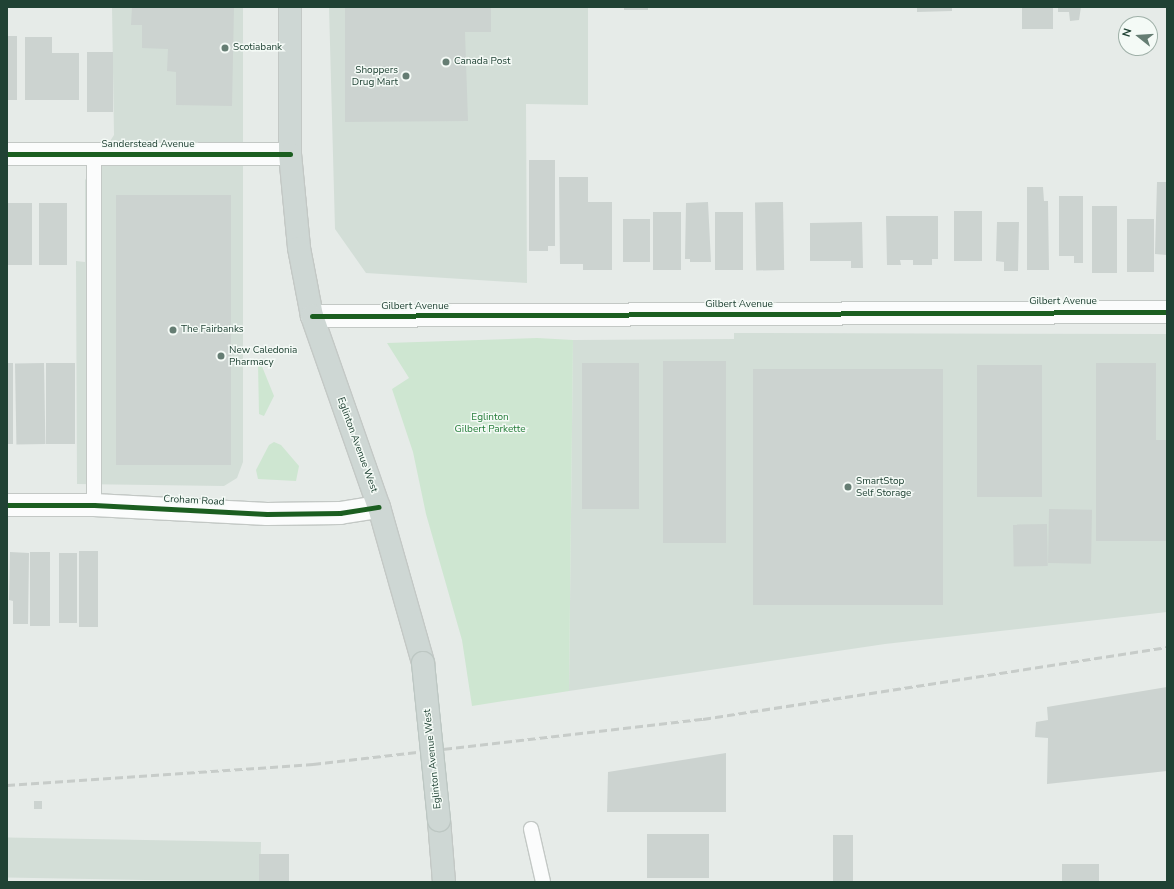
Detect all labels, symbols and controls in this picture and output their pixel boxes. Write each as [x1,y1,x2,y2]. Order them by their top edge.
north arrow [1118,16,1158,56]
text: N [1119,27,1135,39]
place label: Scotiabank [233,42,282,54]
marker: Scotiabank [220,43,230,53]
place label: Canada Post [454,56,510,68]
marker: Canada Post [441,57,451,67]
place label: Shoppers Drug Mart [352,64,398,88]
marker: Shoppers Drug Mart [401,71,411,81]
street label: Sanderstead Avenue [101,139,195,151]
street label: Gilbert Avenue [1029,296,1097,308]
street label: Gilbert Avenue [705,299,773,311]
street label: Gilbert Avenue [381,301,449,313]
place label: The Fairbanks [181,324,244,336]
marker: The Fairbanks [168,325,178,335]
place label: New Caledonia Pharmacy [229,344,297,368]
marker: New Caledonia Pharmacy [216,351,226,361]
street label: Eglinton Avenue West [334,396,380,494]
park label: Eglinton Gilbert Parkette [455,411,525,434]
place label: SmartStop Self Storage [856,475,911,498]
marker: SmartStop Self Storage [843,482,853,492]
street label: Croham Road [163,493,225,509]
street label: Eglinton Avenue West [422,708,444,810]

